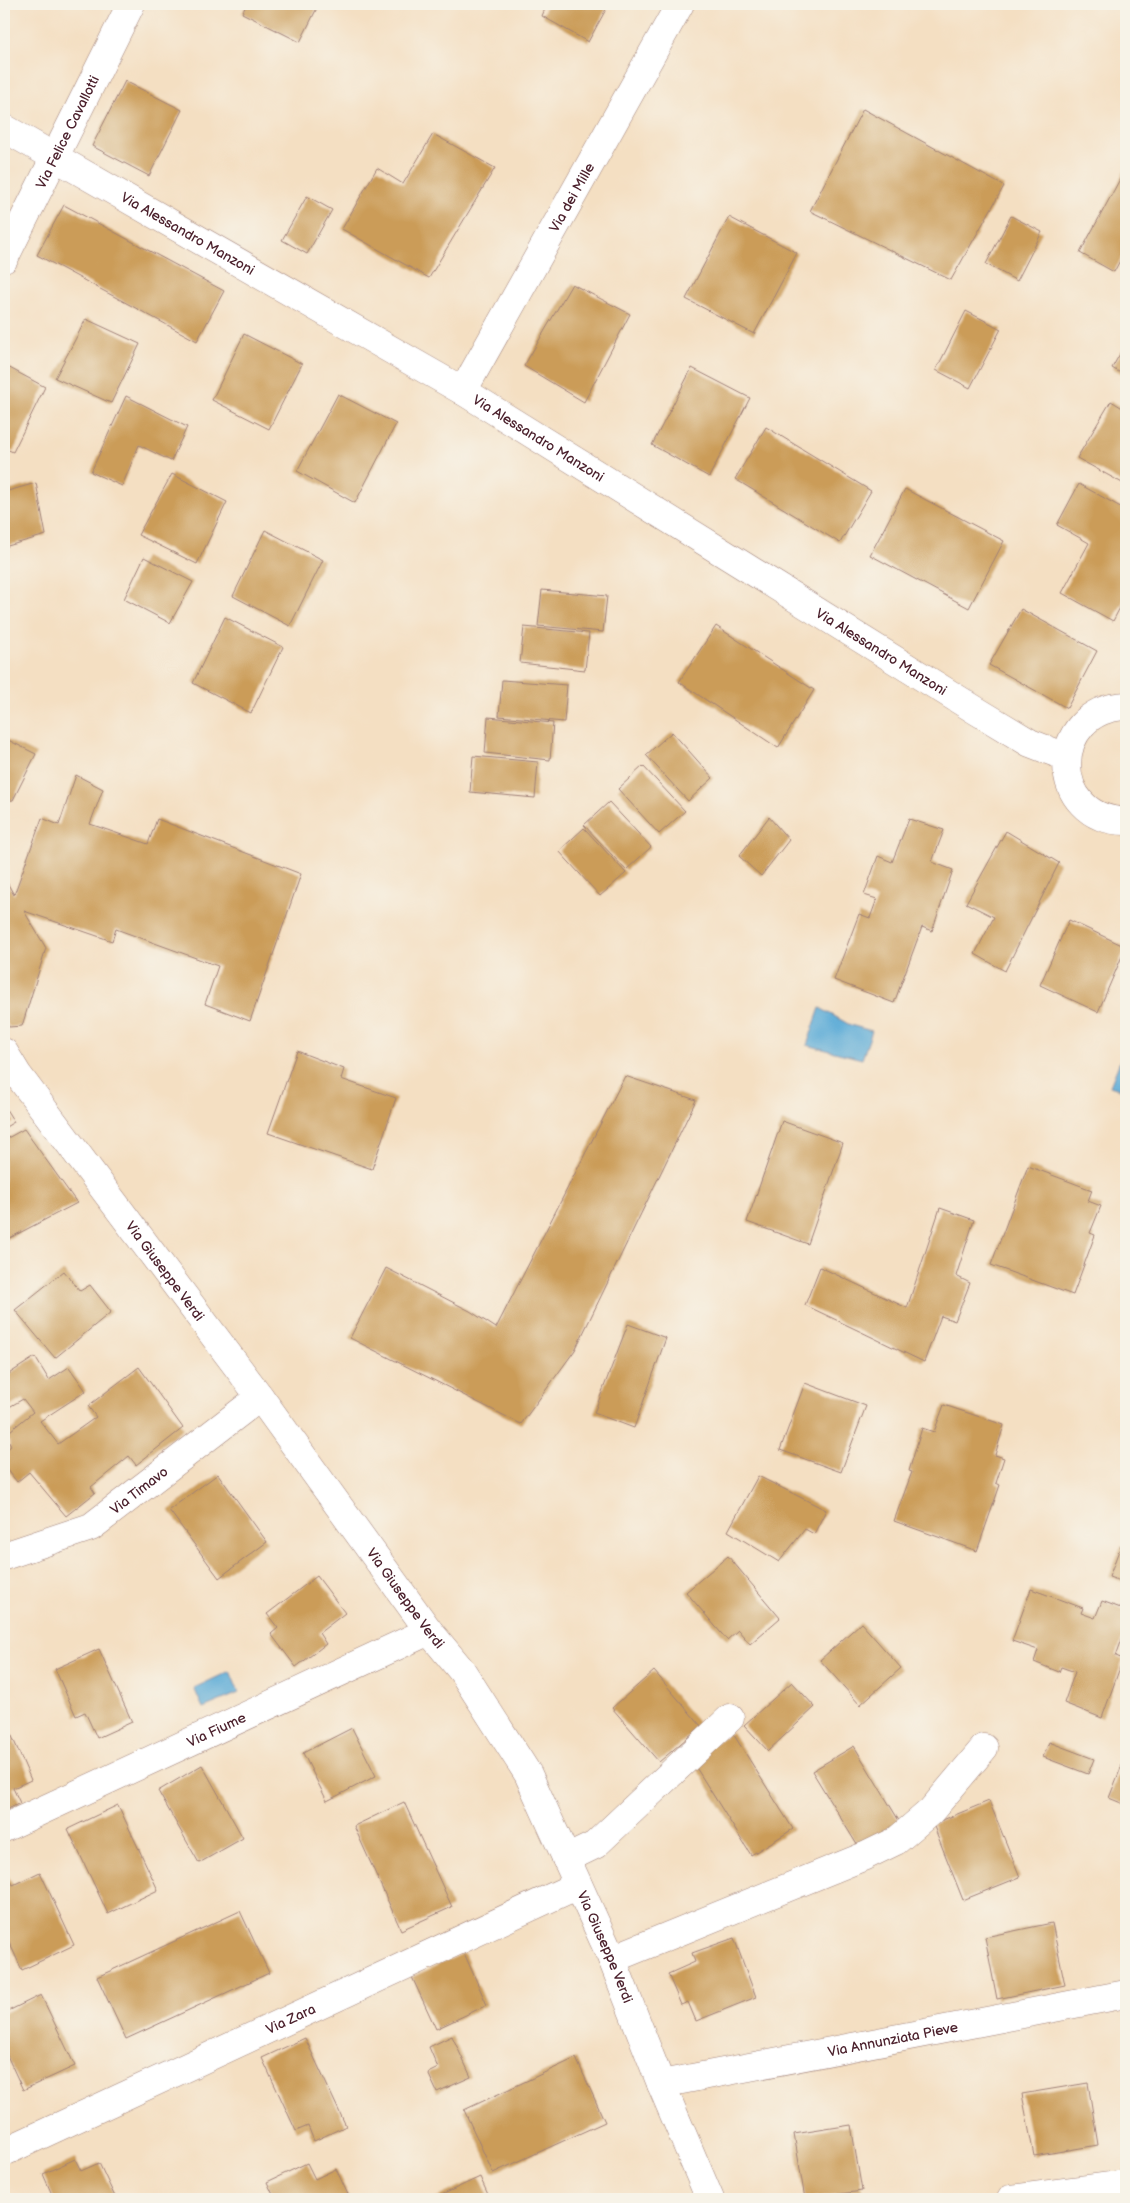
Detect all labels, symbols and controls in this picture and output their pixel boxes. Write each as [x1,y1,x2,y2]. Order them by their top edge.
street label: Via Felice Cavallotti [32,73,103,191]
street label: Via dei Mille [546,160,598,235]
street label: Via Alessandro Manzoni [118,189,258,279]
street label: Via Alessandro Manzoni [470,391,607,486]
street label: Via Alessandro Manzoni [812,605,950,699]
street label: Via Giuseppe Verdi [122,1218,208,1324]
street label: Via Timavo [107,1463,171,1518]
street label: Via Giuseppe Verdi [363,1545,448,1652]
street label: Via Fiume [184,1709,249,1751]
street label: Via Giuseppe Verdi [573,1888,636,2006]
street label: Via Zara [263,2000,318,2038]
street label: Via Annunziata Pieve [826,2019,959,2061]

